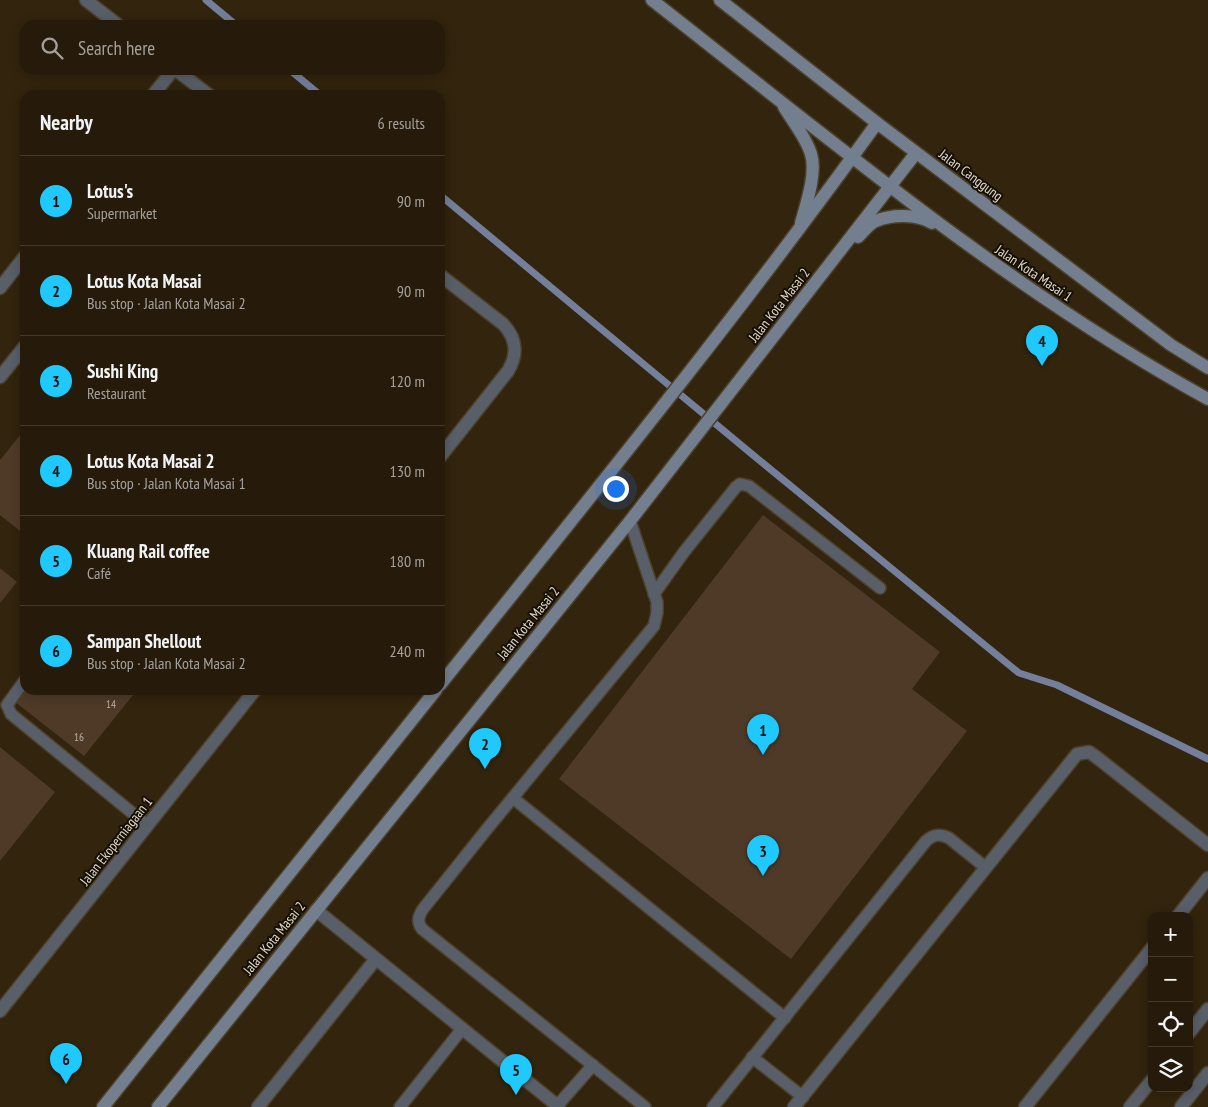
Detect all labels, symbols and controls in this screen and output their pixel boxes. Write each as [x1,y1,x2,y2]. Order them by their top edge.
search box [20,20,445,75]
icon: search [38,34,66,62]
text: Search here [78,36,155,60]
text: Nearby [40,109,93,136]
text: 6 results [378,113,425,133]
street label: Jalan Canggung [935,145,1006,205]
text: Lotus's [87,179,133,203]
text: 1 [52,191,60,211]
text: 90 m [397,191,425,211]
text: Supermarket [87,203,157,223]
street label: Jalan Kota Masai 1 [991,240,1076,305]
street label: Jalan Kota Masai 2 [744,264,813,346]
text: Lotus Kota Masai [87,269,202,293]
text: 2 [52,281,60,301]
text: 90 m [397,281,425,301]
text: Bus stop · Jalan Kota Masai 2 [87,293,246,313]
pin: 4 [1026,325,1058,366]
text: Sushi King [87,359,158,383]
text: 3 [52,371,60,391]
text: 120 m [390,371,425,391]
text: Restaurant [87,383,146,403]
text: Lotus Kota Masai 2 [87,449,215,473]
text: 4 [52,461,60,481]
text: 130 m [390,461,425,481]
text: Bus stop · Jalan Kota Masai 1 [87,473,246,493]
your location [603,476,629,502]
text: Kluang Rail coffee [87,539,210,563]
text: 5 [52,551,60,571]
text: 180 m [390,551,425,571]
text: Café [87,563,111,583]
street label: Jalan Kota Masai 2 [492,583,563,664]
text: Sampan Shellout [87,629,201,653]
text: 6 [52,641,60,661]
text: 240 m [390,641,425,661]
text: Bus stop · Jalan Kota Masai 2 [87,653,246,673]
house number: 14 [106,697,116,711]
pin: 1 [747,714,779,755]
pin: 2 [469,728,501,769]
house number: 16 [74,730,84,744]
street label: Jalan Ekoperniagaan 1 [75,793,156,890]
pin: 3 [747,835,779,876]
street label: Jalan Kota Masai 2 [238,898,309,979]
map controls [1148,912,1193,1092]
button: + [1148,912,1193,957]
button: − [1148,957,1193,1002]
button: locate [1148,1002,1193,1047]
pin: 6 [50,1043,82,1084]
button: layers [1148,1047,1193,1092]
pin: 5 [500,1054,532,1095]

